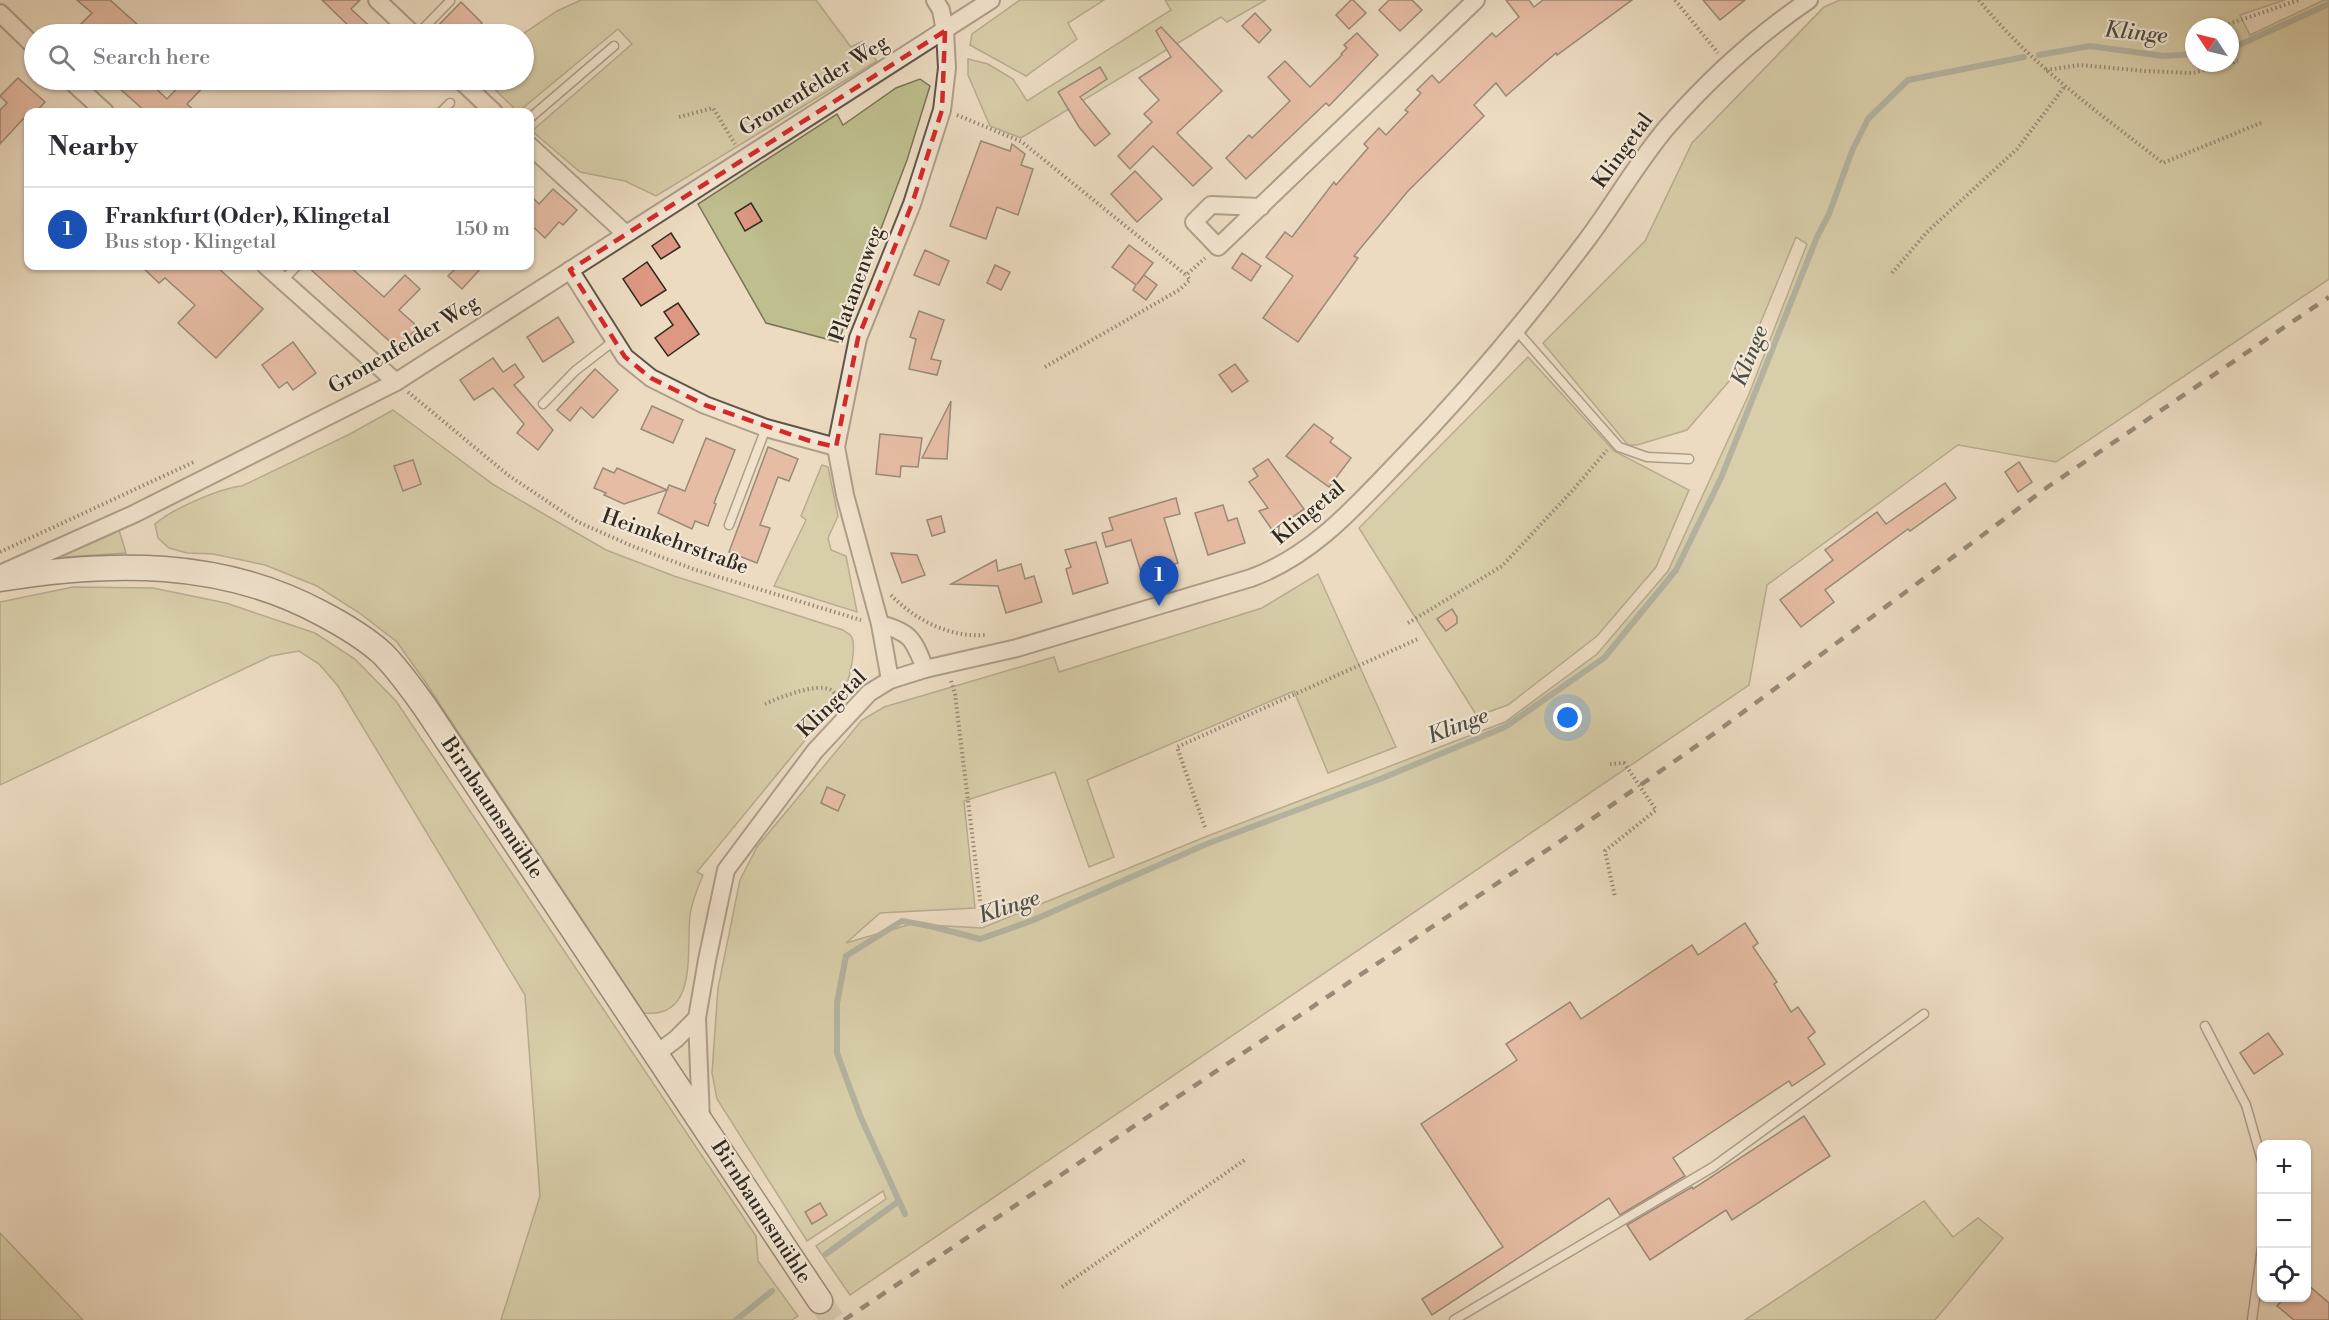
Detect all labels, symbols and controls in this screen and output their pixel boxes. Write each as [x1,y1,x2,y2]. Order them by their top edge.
water label: Klinge [2103,16,2169,50]
north arrow [2185,18,2239,72]
search box [24,24,534,90]
street label: Gronenfelder Weg [735,30,893,142]
icon: search [45,41,78,74]
text: Search here [93,44,210,71]
street label: Klingetal [1587,108,1659,194]
text: Nearby [48,131,138,163]
text: Frankfurt (Oder), Klingetal [105,203,390,230]
text: 1 [63,217,72,242]
text: 150 m [455,217,510,242]
street label: Platanenweg [824,223,890,345]
text: Bus stop · Klingetal [105,230,276,255]
street label: Gronenfelder Weg [324,290,484,400]
water label: Klinge [1726,322,1774,390]
street label: Klingetal [1267,475,1351,551]
street label: Heimkehrstraße [598,503,752,581]
pin: 1 [1140,556,1178,606]
street label: Klingetal [792,664,872,744]
water label: Klinge [1424,702,1492,750]
your location [1553,703,1582,732]
street label: Birnbaumsmühle [434,731,549,884]
water label: Klinge [975,884,1043,930]
street label: Birnbaumsmühle [704,1135,817,1288]
map controls [2257,1140,2311,1302]
button: + [2257,1140,2311,1194]
button: − [2257,1194,2311,1248]
button: locate [2257,1248,2311,1302]

